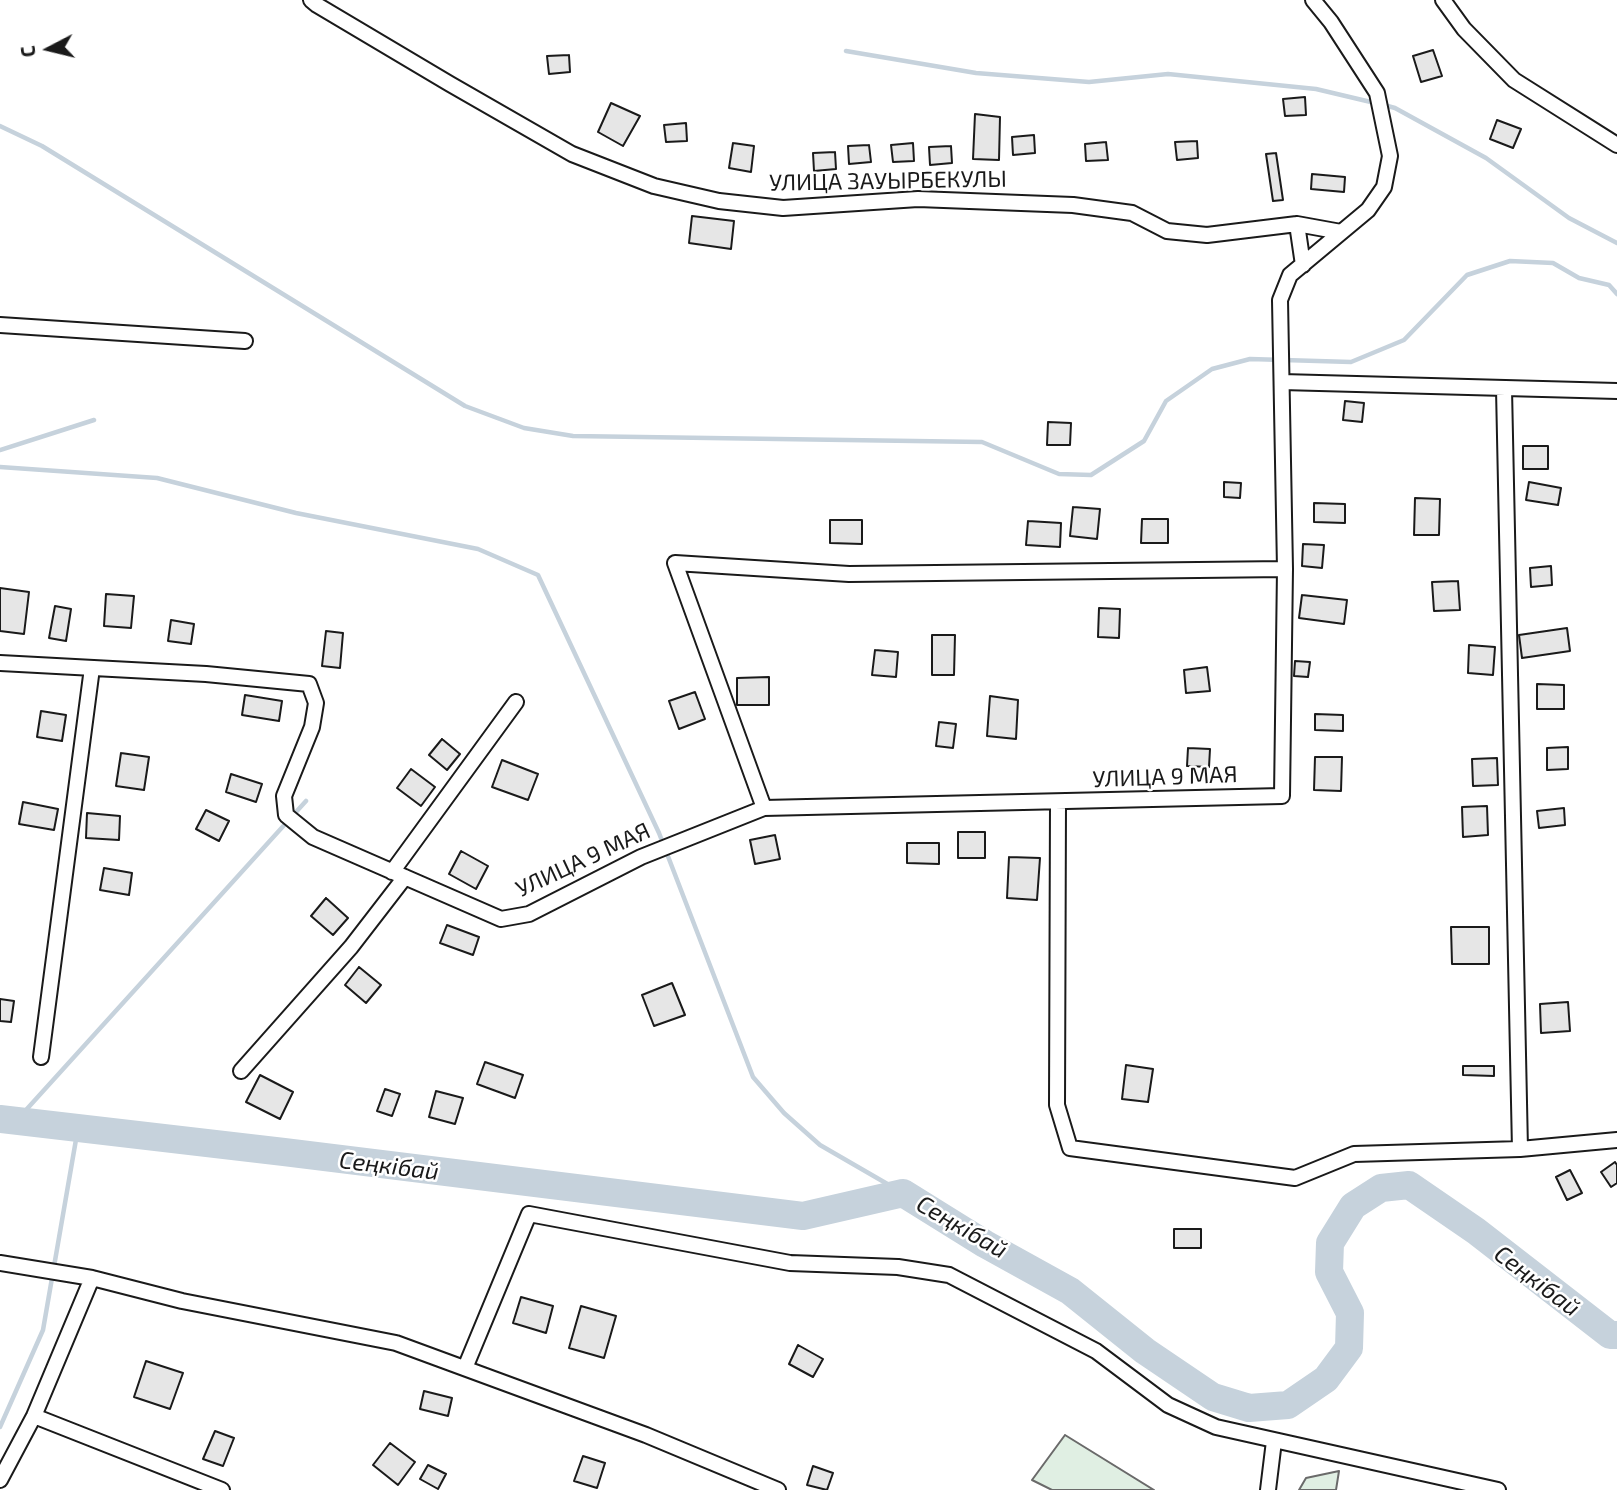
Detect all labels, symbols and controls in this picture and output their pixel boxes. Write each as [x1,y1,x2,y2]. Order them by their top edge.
north arrow [14,14,84,84]
text: С [16,45,40,59]
street label: УЛИЦА ЗАУЫРБЕКУЛЫ [769,165,1007,197]
street label: УЛИЦА 9 МАЯ [1092,761,1238,793]
street label: УЛИЦА 9 МАЯ [511,817,655,903]
water label: Сеңкібай [337,1146,441,1186]
water label: Сеңкібай [911,1189,1013,1265]
water label: Сеңкібай [1488,1239,1586,1323]

